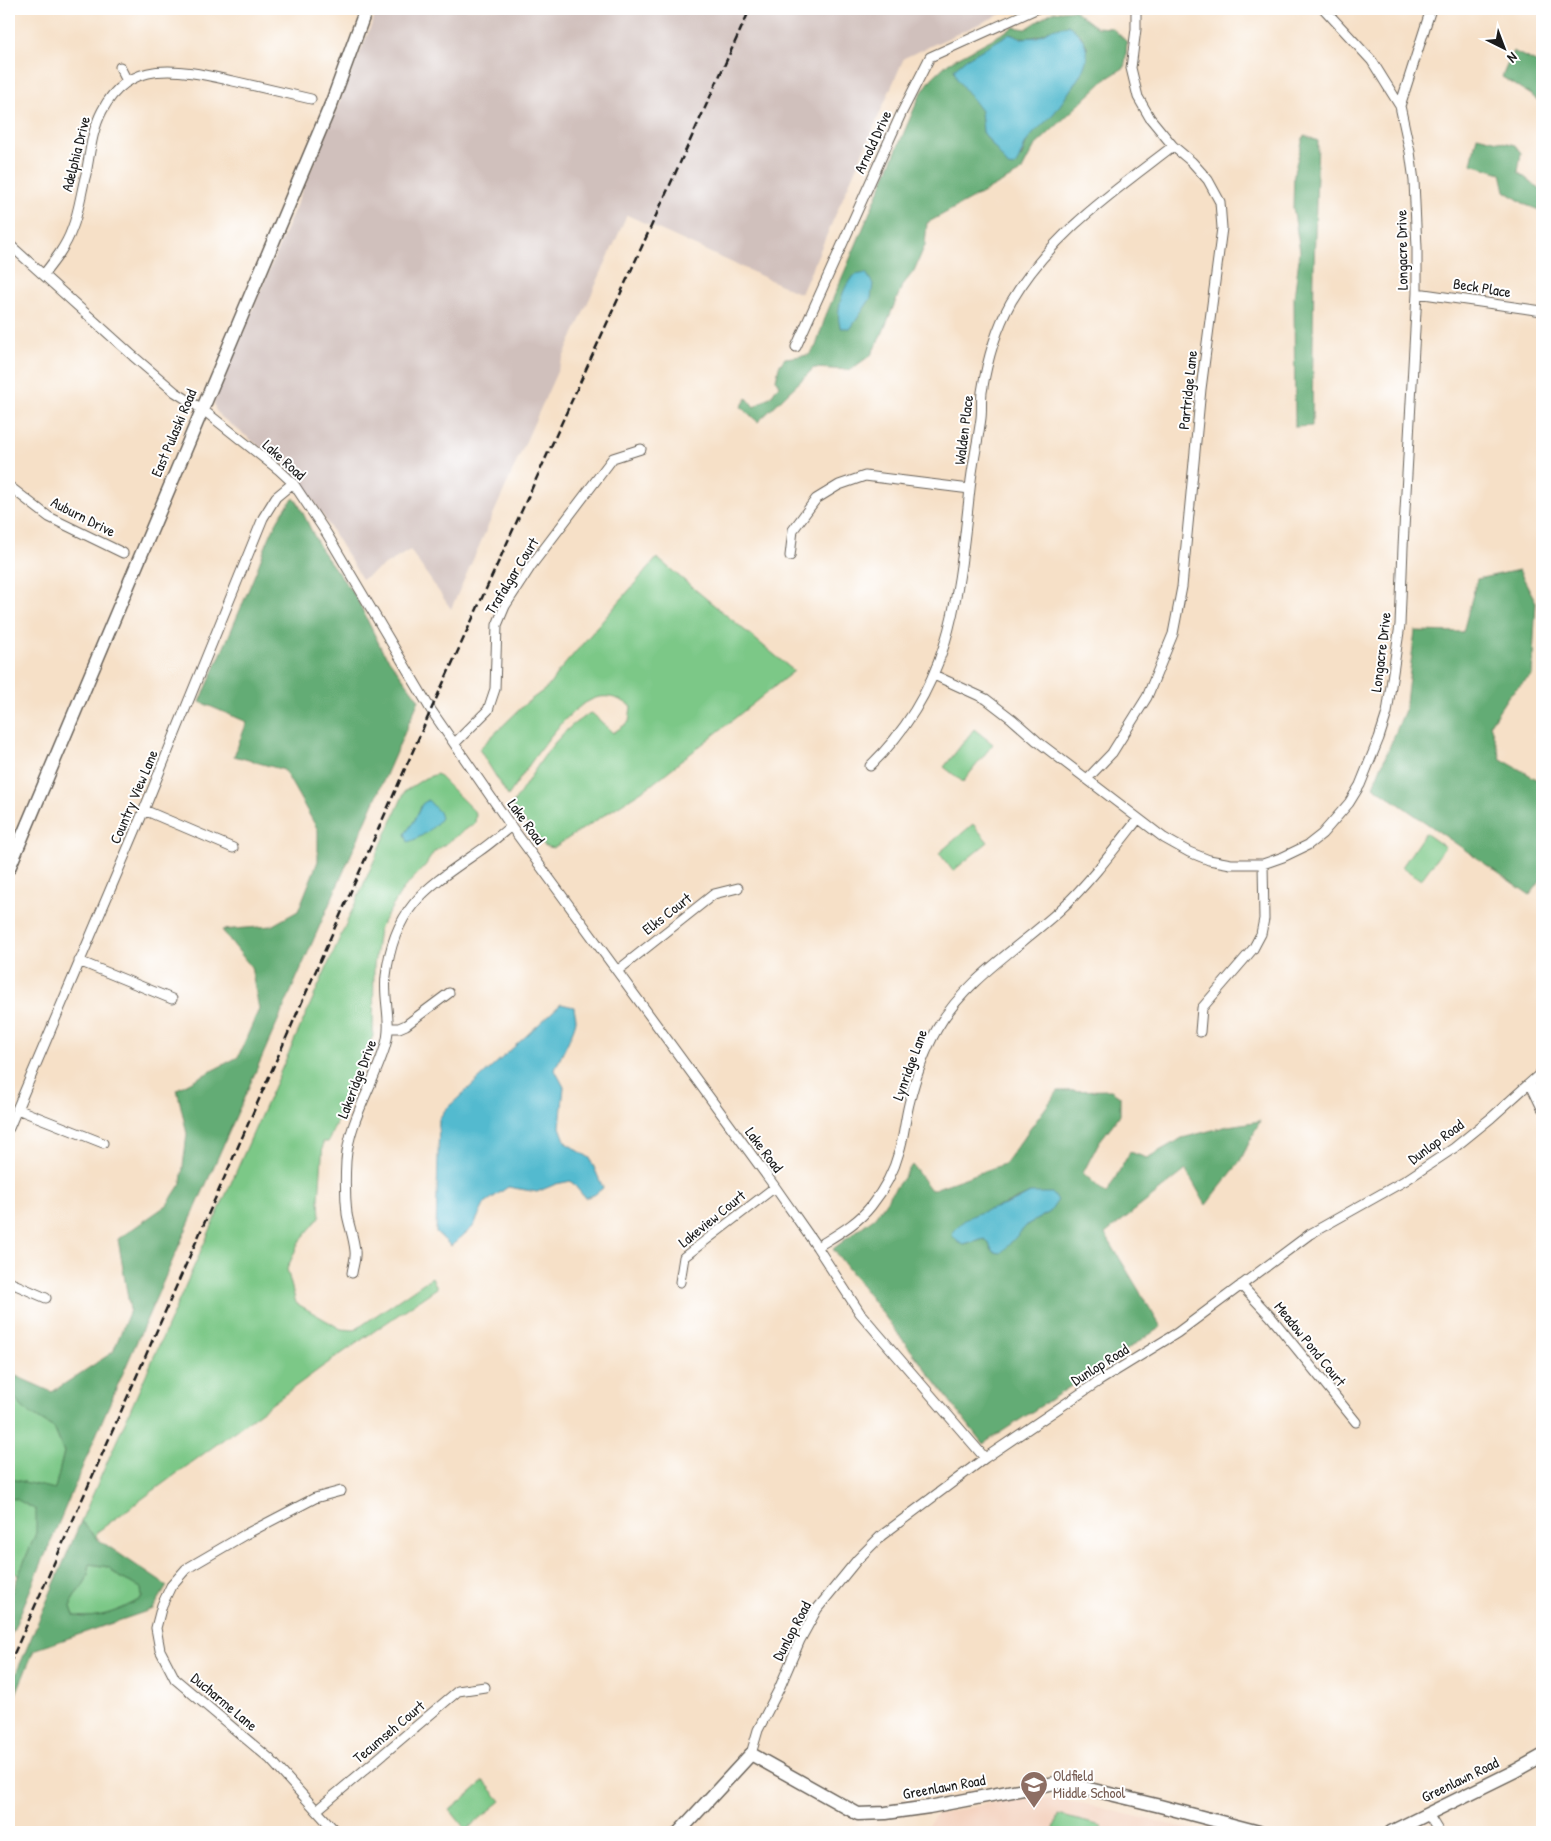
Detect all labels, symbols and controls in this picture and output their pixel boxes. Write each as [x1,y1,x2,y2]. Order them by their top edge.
north arrow [1478,22,1528,72]
text: N [1504,48,1522,68]
street label: Arnold Drive [849,107,896,177]
street label: Adelphia Drive [56,114,95,194]
street label: Longacre Drive [1390,210,1413,290]
street label: Beck Place [1452,273,1512,302]
street label: Partridge Lane [1173,349,1202,430]
street label: East Pulaski Road [146,386,202,480]
street label: Walden Place [949,394,978,466]
street label: Lake Road [258,435,311,485]
street label: Auburn Drive [47,491,119,542]
street label: Trafalgar Court [480,533,544,618]
street label: Longacre Drive [1365,611,1396,693]
street label: Country View Lane [104,747,163,847]
street label: Lake Road [503,795,550,849]
street label: Elks Court [638,887,696,940]
street label: Lynridge Lane [887,1026,932,1103]
street label: Lakeridge Drive [332,1036,381,1121]
street label: Dunlop Road [1403,1114,1468,1169]
street label: Lake Road [740,1123,788,1177]
street label: Lakeview Court [674,1185,750,1252]
street label: Meadow Pond Court [1270,1297,1352,1391]
street label: Dunlop Road [1067,1339,1133,1391]
street label: Dunlop Road [767,1597,816,1664]
street label: Ducharme Lane [187,1668,262,1736]
street label: Tecumseh Court [348,1695,430,1768]
street label: Greenlawn Road [1418,1752,1502,1807]
place label: Oldfield Middle School [1053,1765,1125,1803]
street label: Greenlawn Road [901,1769,987,1804]
school or university icon: Oldfield Middle School [1019,1770,1049,1809]

